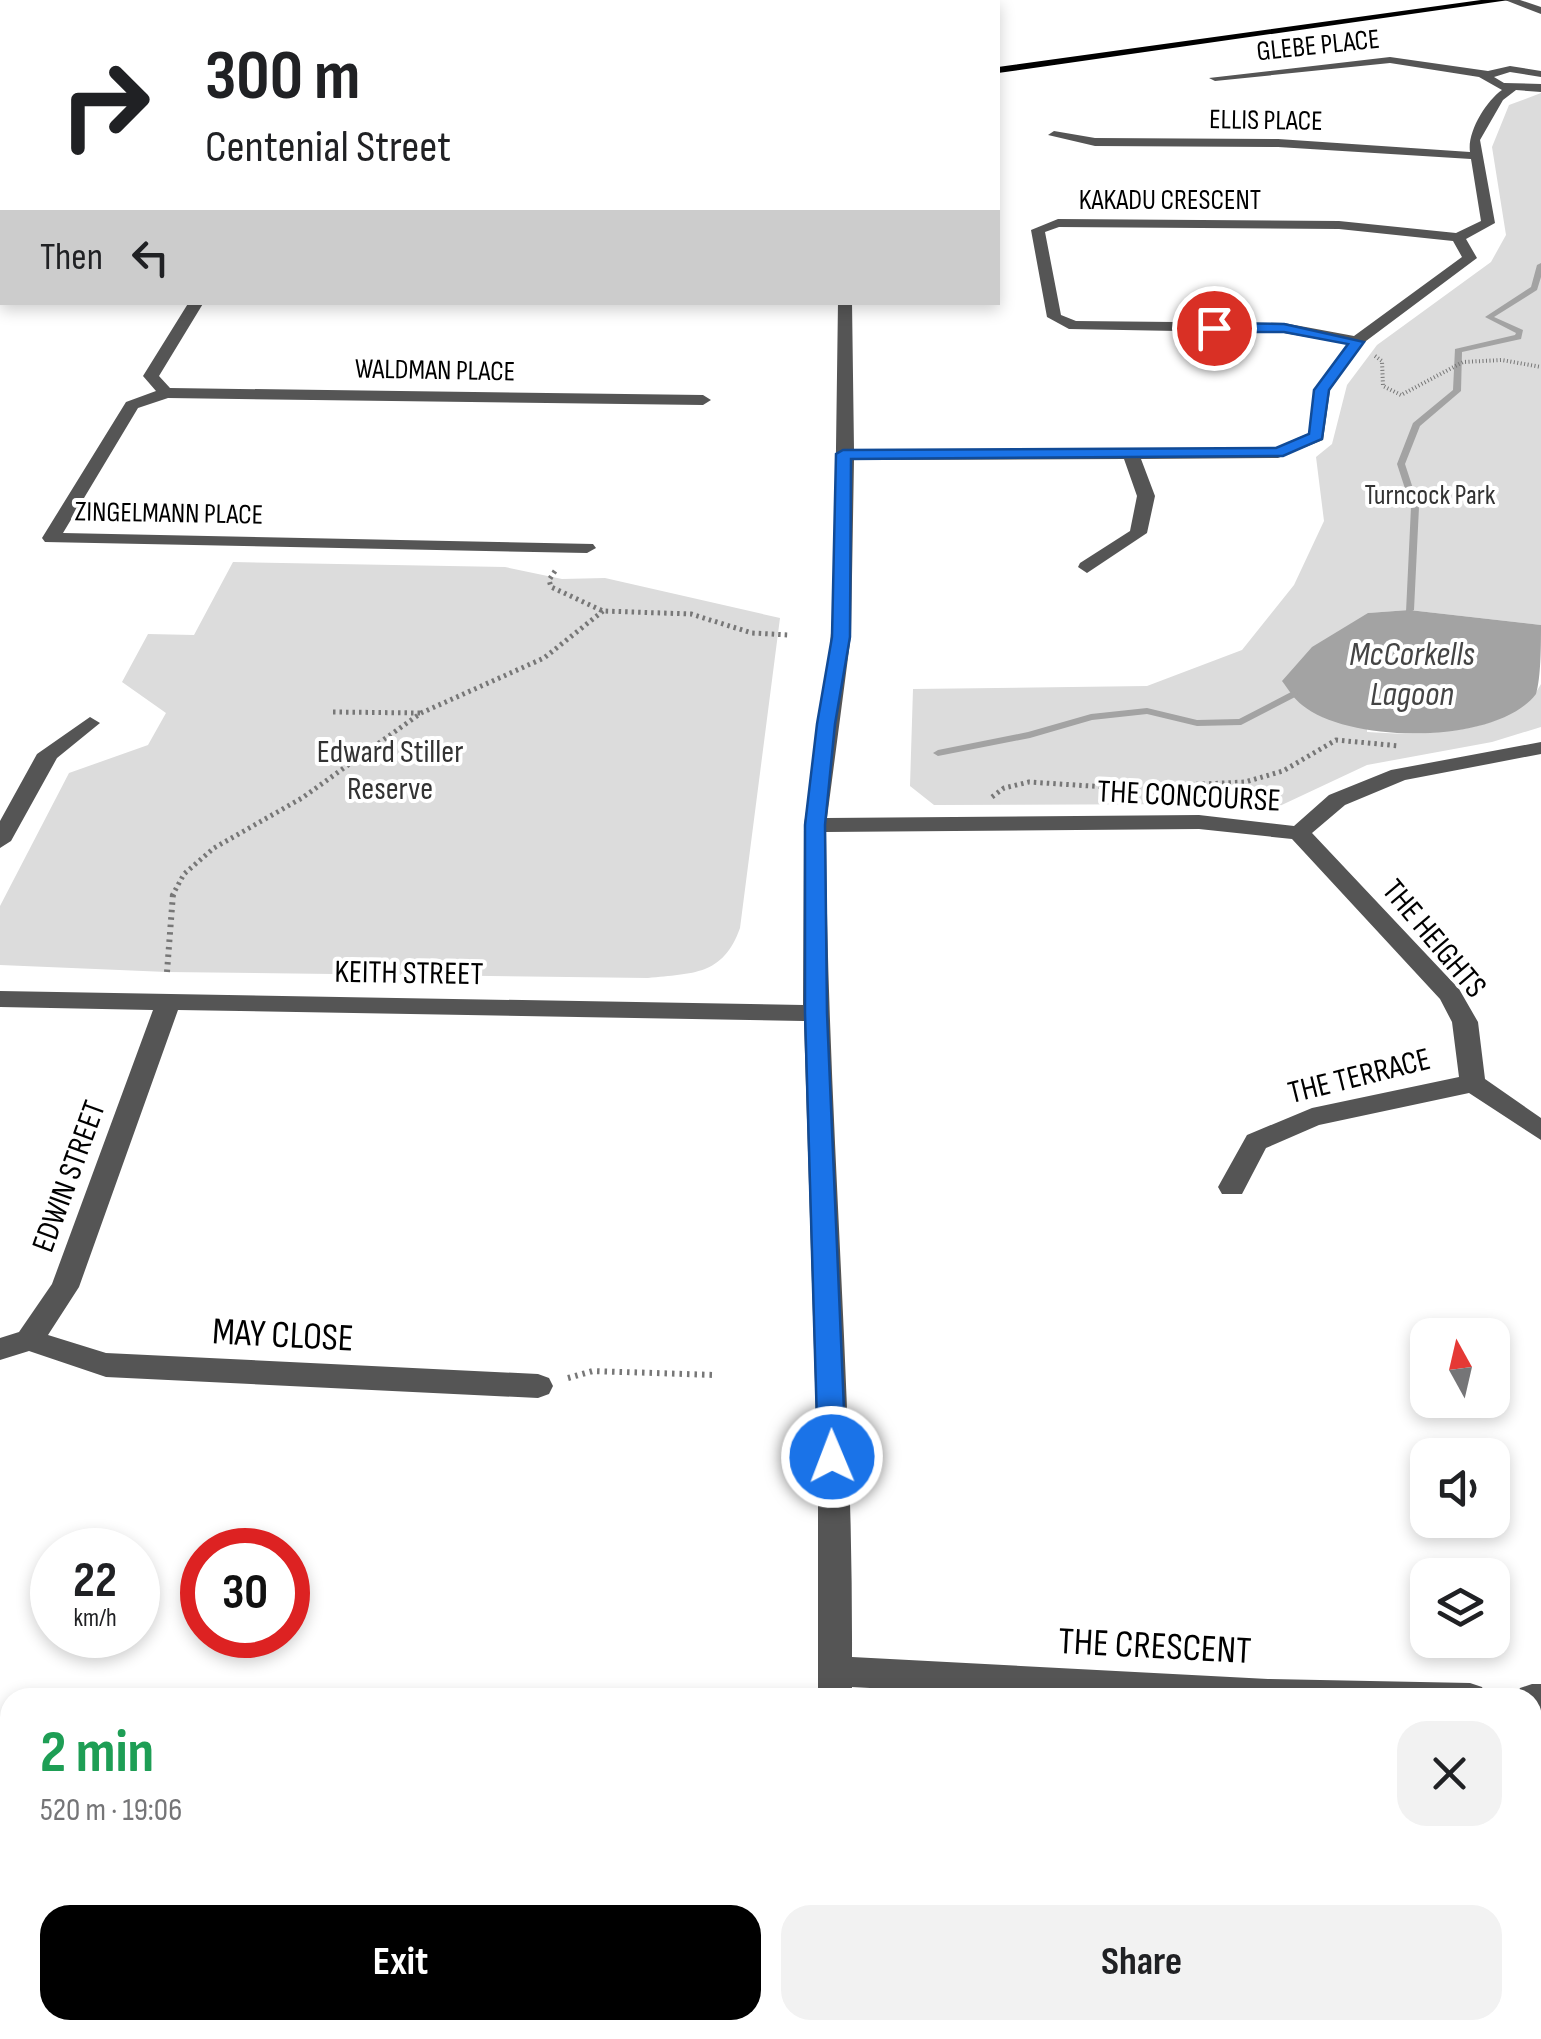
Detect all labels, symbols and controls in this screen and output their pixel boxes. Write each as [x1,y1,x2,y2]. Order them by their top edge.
street label: GLEBE PLACE [1255,23,1381,68]
text: 300 m [205,35,360,119]
icon: right [40,40,170,170]
street label: ELLIS PLACE [1209,103,1323,138]
text: Centenial Street [205,120,451,175]
street label: KAKADU CRESCENT [1079,184,1261,217]
icon: left [123,230,178,285]
text: Then [40,235,103,280]
pin [1172,286,1257,371]
icon: arrive [1187,301,1242,356]
street label: WALDMAN PLACE [355,353,515,388]
park label: Turncock Park [1364,479,1496,512]
street label: ZINGELMANN PLACE [74,495,263,532]
water label: McCorkells Lagoon [1349,633,1476,716]
park label: Edward Stiller Reserve [317,733,463,809]
street label: THE CONCOURSE [1096,772,1282,821]
street label: THE HEIGHTS [1373,872,1494,1006]
street label: KEITH STREET [334,953,484,994]
street label: THE TERRACE [1284,1040,1435,1113]
street label: EDWIN STREET [24,1096,115,1257]
street label: MAY CLOSE [211,1309,355,1362]
north arrow [1410,1318,1510,1418]
map controls [1410,1318,1510,1658]
position arrow [780,1405,884,1509]
button: sound [1410,1438,1510,1538]
speed limit sign: 30 [180,1528,310,1658]
text: 22 [73,1551,117,1611]
button: layers [1410,1558,1510,1658]
text: km/h [73,1603,117,1634]
street label: THE CRESCENT [1057,1619,1253,1674]
text: 2 min [40,1717,154,1789]
button: close [1397,1721,1502,1826]
text: 520 m · 19:06 [40,1791,182,1830]
button: Exit [40,1905,761,2020]
button: Share [781,1905,1502,2020]

